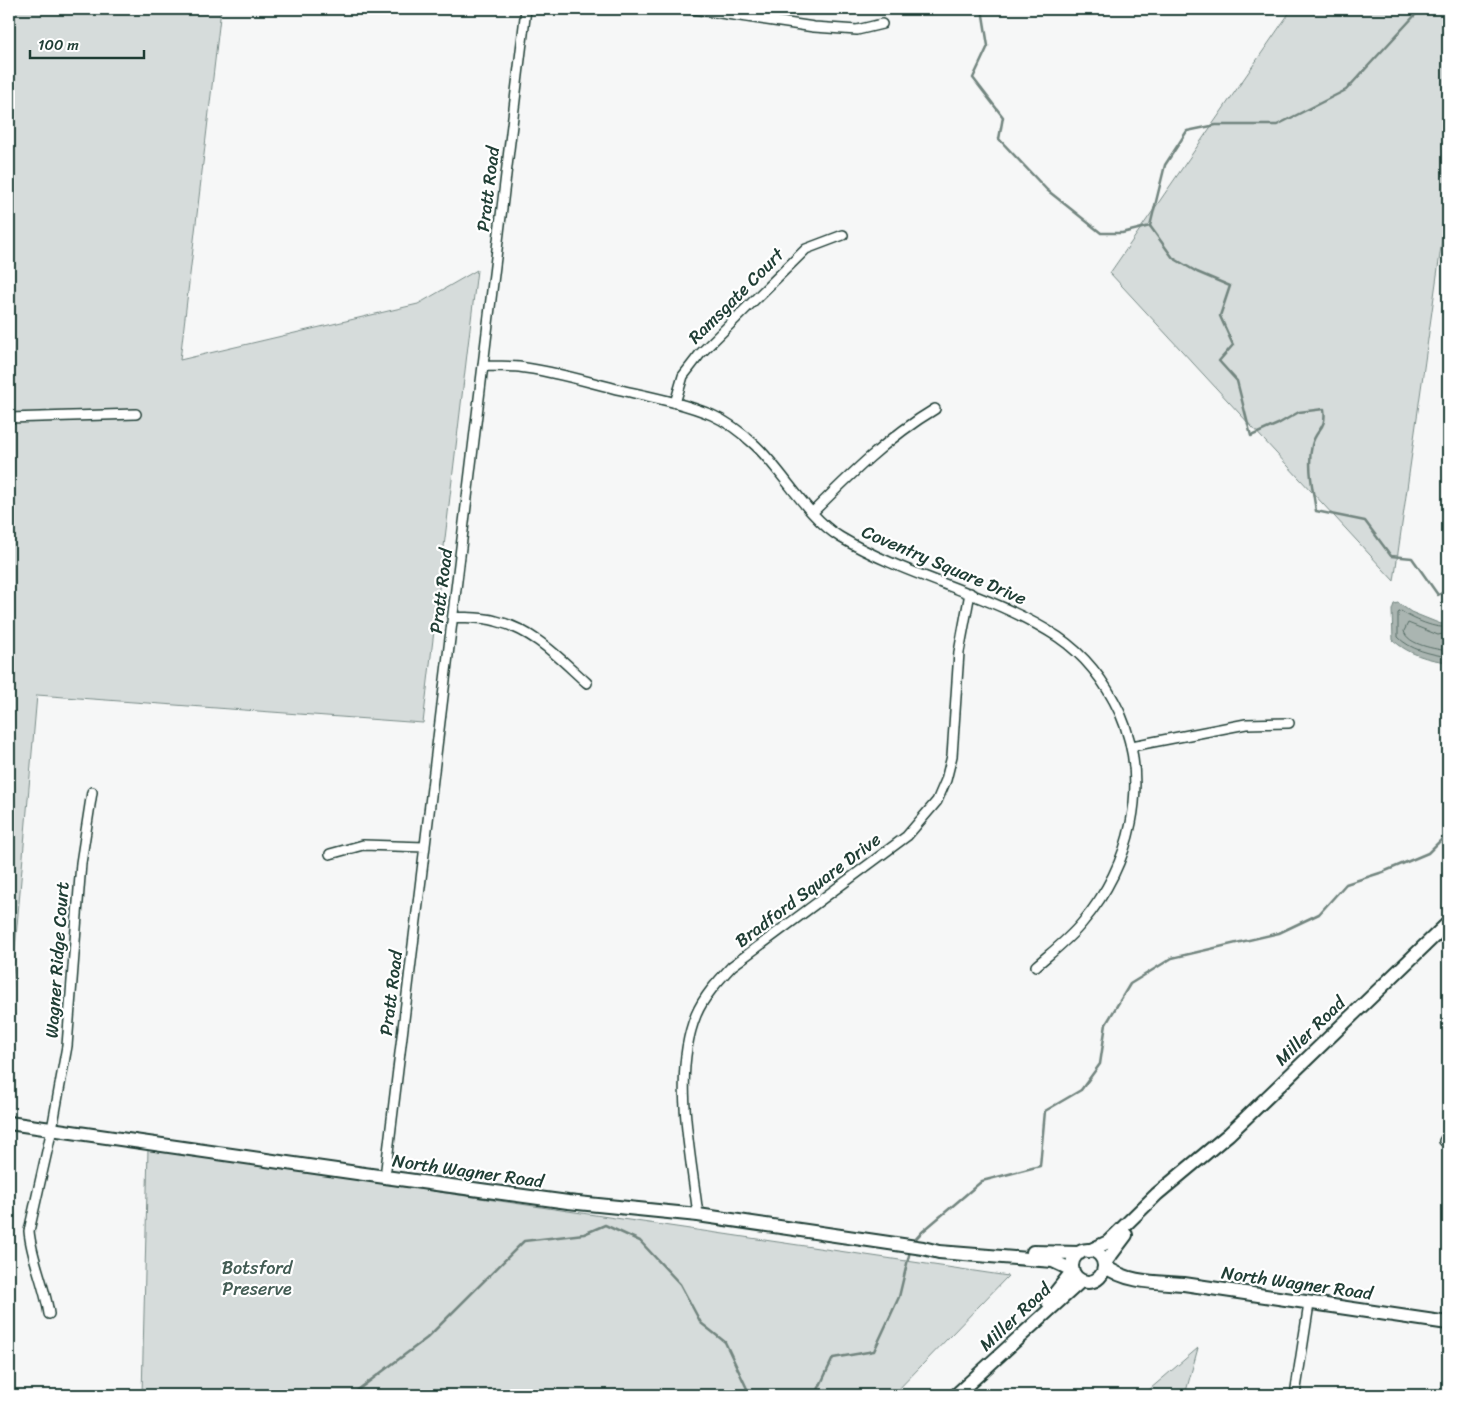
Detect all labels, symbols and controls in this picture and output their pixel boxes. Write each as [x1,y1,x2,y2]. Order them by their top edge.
scale bar [30,28,144,60]
text: 100 m [38,32,79,58]
street label: Pratt Road [467,143,509,233]
street label: Ramsgate Court [680,240,792,352]
street label: Coventry Square Drive [856,516,1032,614]
street label: Pratt Road [420,545,462,635]
street label: Bradford Square Drive [728,824,888,956]
street label: Wagner Ridge Court [36,881,78,1039]
street label: Pratt Road [370,947,412,1037]
street label: Miller Road [1267,987,1354,1074]
street label: North Wagner Road [390,1145,547,1198]
park label: Botsford Preserve [222,1252,294,1305]
street label: North Wagner Road [1219,1257,1376,1310]
street label: Miller Road [971,1274,1060,1359]

